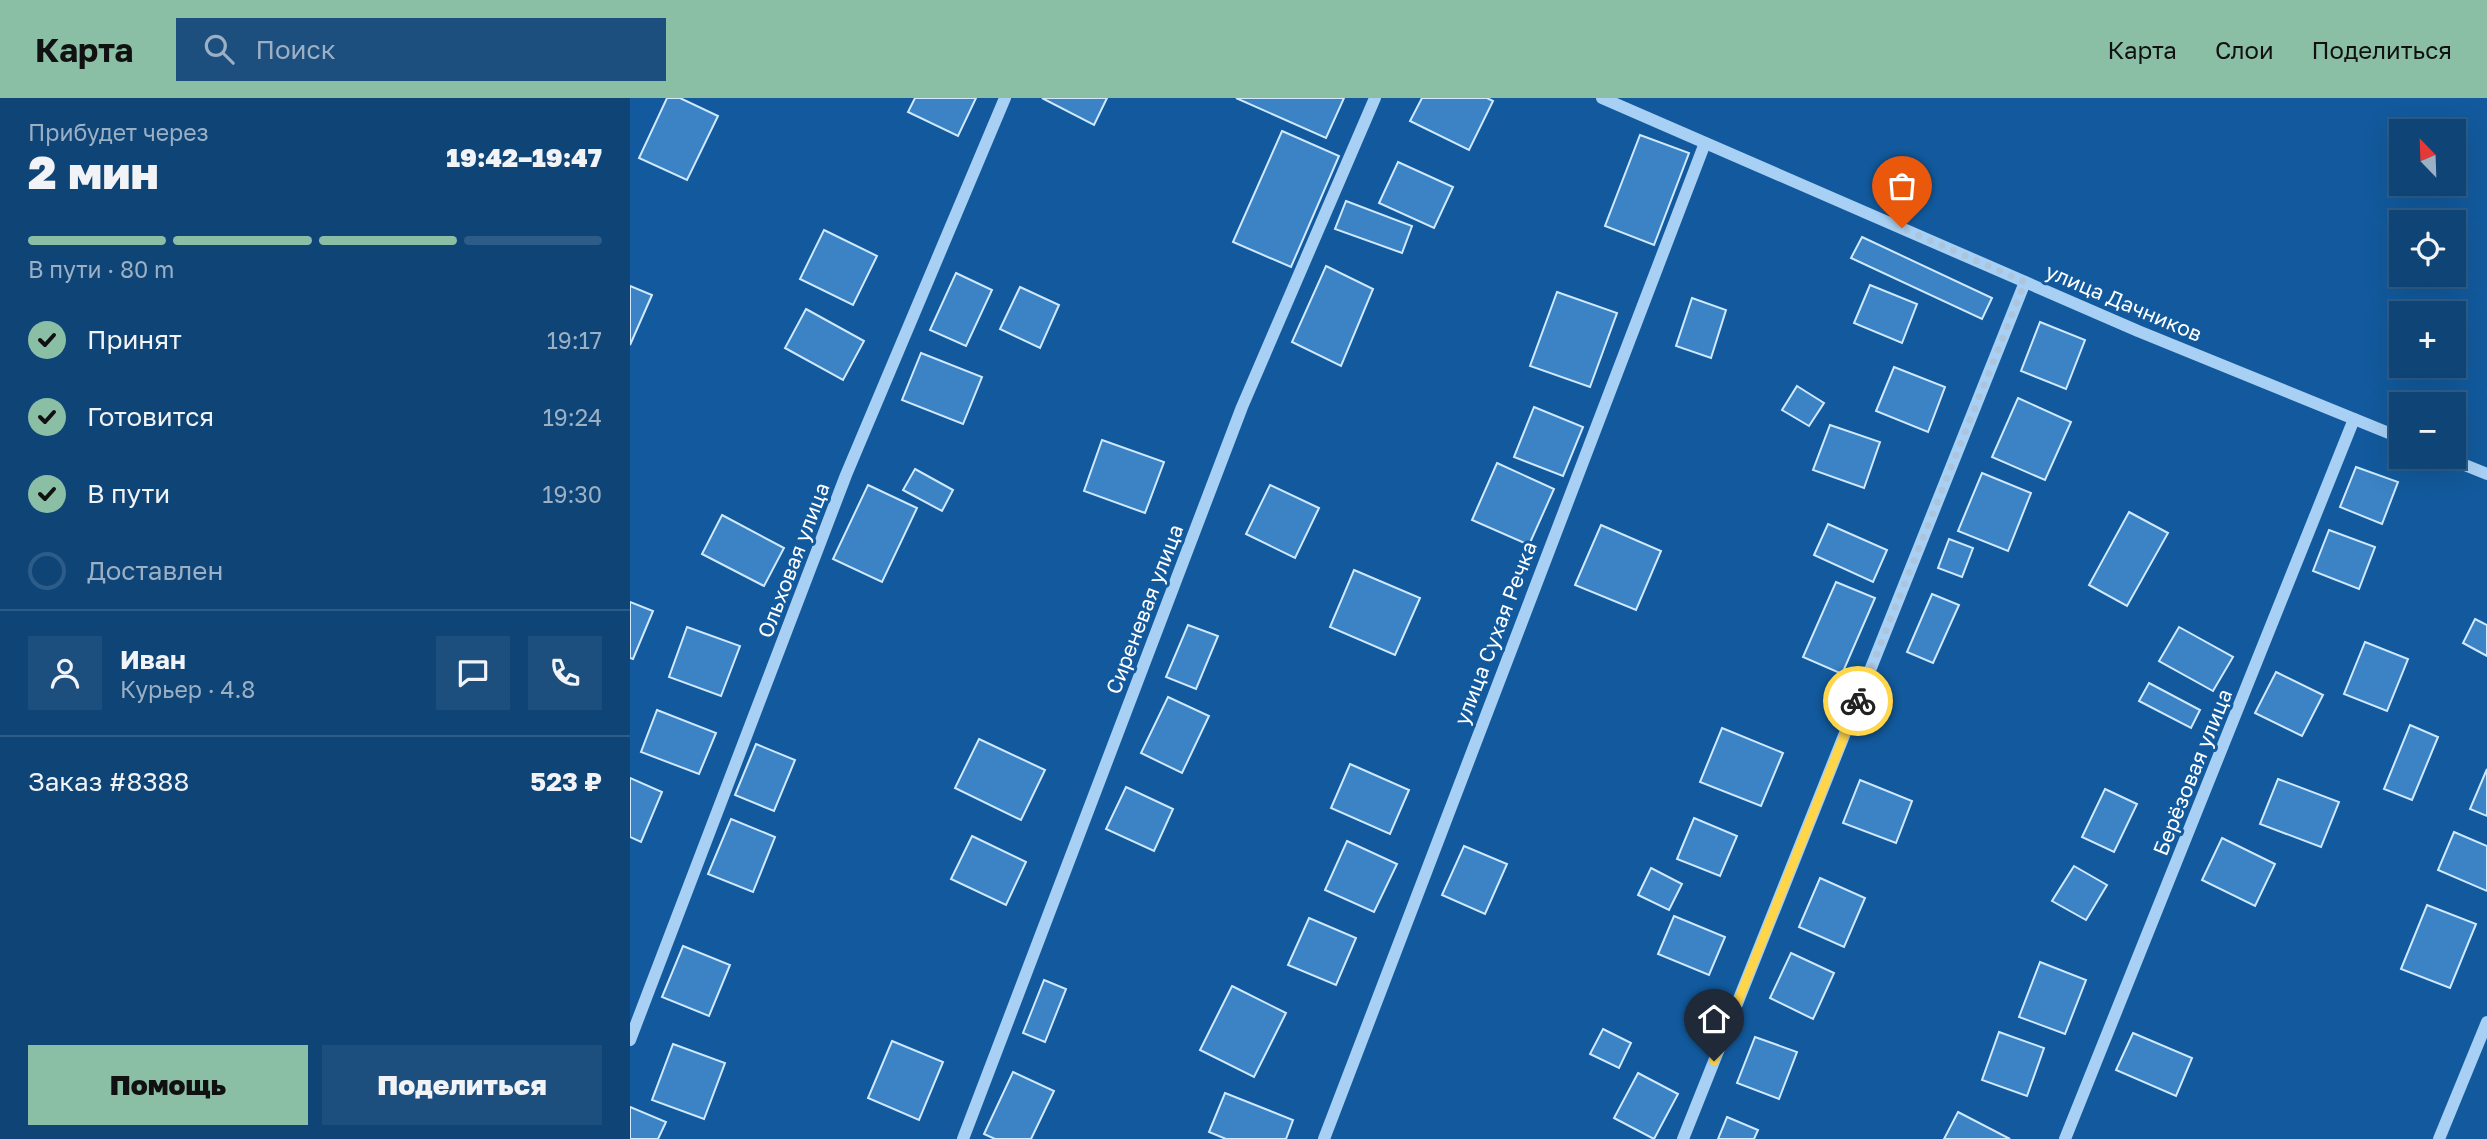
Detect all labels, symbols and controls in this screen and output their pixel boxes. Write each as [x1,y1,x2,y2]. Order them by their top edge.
search box [176,18,666,81]
text: Карта [35,30,134,69]
icon: search [200,30,238,68]
text: Поиск [256,34,336,65]
text: Карта [2107,35,2177,64]
text: Слои [2215,35,2274,64]
text: Поделиться [2312,35,2452,64]
text: Прибудет через [28,118,209,146]
north arrow [2389,119,2466,196]
map controls [2389,119,2466,469]
text: 19:42–19:47 [446,142,602,173]
text: 2 мин [28,144,159,199]
pin [1872,156,1932,228]
icon: bag [1883,167,1921,205]
button: locate [2389,210,2466,287]
text: В пути · 80 m [28,255,174,283]
street label: улица Дачников [2042,257,2206,347]
button: + [2389,301,2466,378]
icon: check [28,321,66,359]
text: Принят [87,324,182,355]
text: 19:17 [547,326,602,354]
button: − [2389,392,2466,469]
icon: check [28,398,66,436]
text: Готовится [87,401,214,432]
text: 19:24 [543,403,602,431]
icon: check [28,475,66,513]
text: В пути [87,478,170,509]
street label: Ольховая улица [751,479,835,641]
text: 19:30 [542,480,602,508]
street label: Сиреневая улица [1100,520,1188,698]
street label: улица Сухая Речка [1448,538,1542,728]
text: Доставлен [87,555,223,586]
button: person [28,636,102,710]
button: chat [436,636,510,710]
button: phone [528,636,602,710]
text: Иван [120,644,186,675]
courier [1823,666,1893,736]
text: Курьер · 4.8 [120,675,255,703]
icon: bike [1839,682,1877,720]
street label: Берёзовая улица [2147,685,2237,859]
text: Заказ #8388 [28,766,189,797]
text: 523 ₽ [530,766,602,797]
pin [1684,989,1744,1061]
icon: home [1695,1000,1733,1038]
button: Помощь [28,1045,308,1125]
button: Поделиться [322,1045,602,1125]

